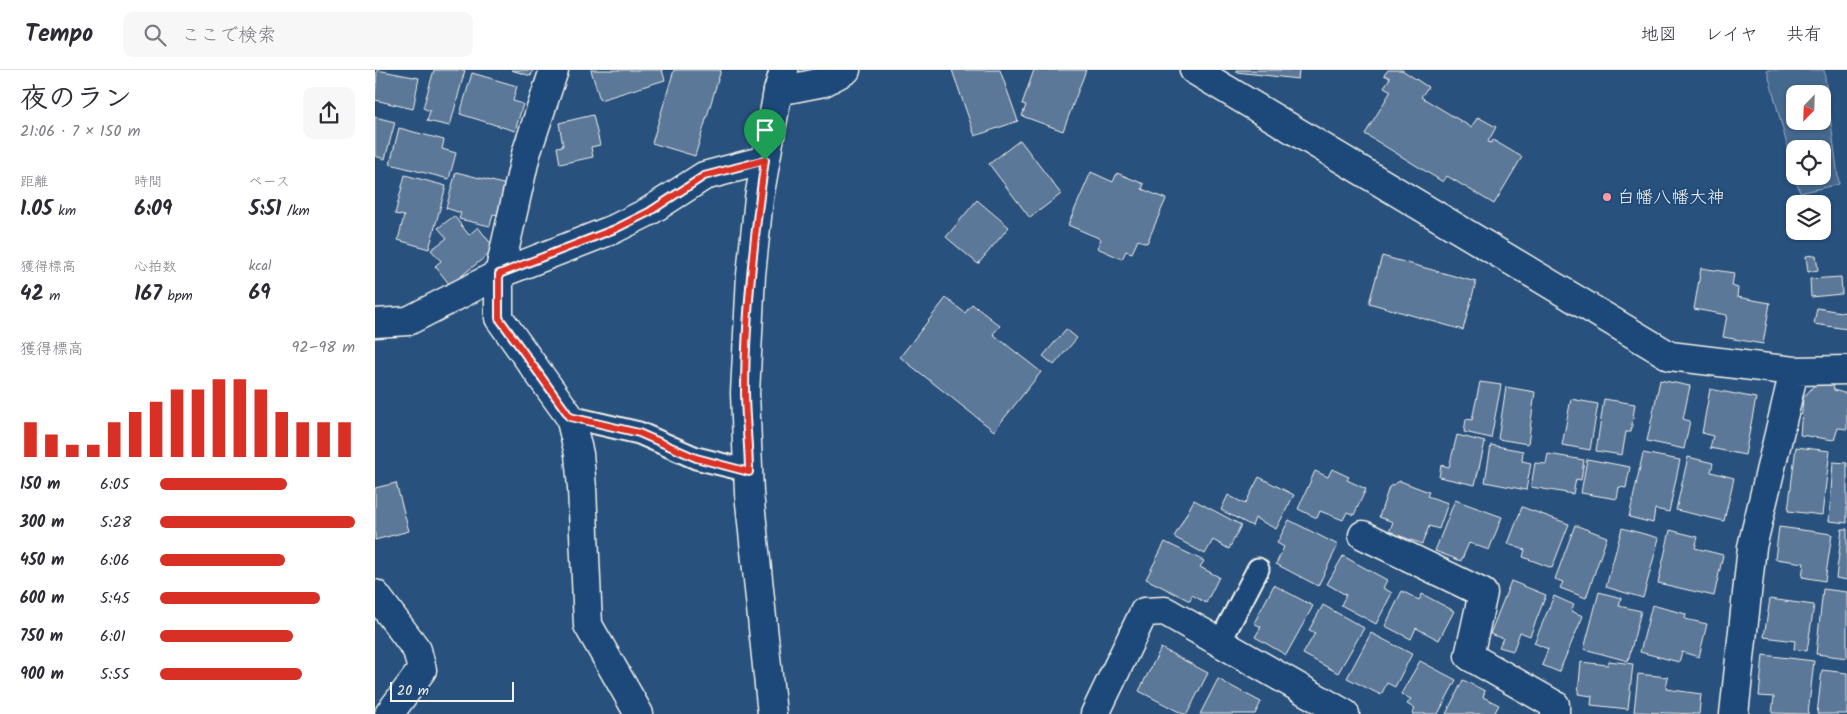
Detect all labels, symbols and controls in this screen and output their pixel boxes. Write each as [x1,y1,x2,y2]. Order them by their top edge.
search box [123,12,473,57]
text: Tempo [25,15,93,54]
icon: search [141,21,169,49]
text: ここで検索 [181,21,276,51]
text: 地図 [1641,21,1677,50]
text: レイヤ [1705,21,1758,50]
text: 共有 [1786,21,1822,50]
text: 夜のラン [20,77,132,122]
north arrow [1786,85,1831,130]
map controls [1786,85,1831,240]
button: share [303,87,355,139]
pin [744,109,786,160]
icon: arrive [751,116,779,144]
text: 21:06 · 7 × 150 m [20,119,141,144]
button: locate [1786,140,1831,185]
text: 距離 [20,171,48,193]
text: 時間 [134,171,162,193]
text: ペース [249,171,290,193]
place label: 白幡八幡大神 [1617,184,1725,213]
marker: 白幡八幡大神 [1601,191,1613,203]
text: 1.05 [20,193,53,226]
text: 6:09 [134,193,172,226]
text: 5:51 [249,193,281,226]
button: layers [1786,195,1831,240]
text: km [53,200,76,222]
text: /km [281,200,310,222]
text: kcal [249,255,271,277]
text: 獲得標高 [20,256,76,278]
text: 心拍数 [134,256,176,278]
text: 69 [249,277,271,310]
text: 42 [20,278,44,311]
text: 167 [134,278,162,311]
text: m [44,285,60,307]
text: bpm [162,285,193,307]
text: 92–98 m [292,335,355,360]
text: 獲得標高 [20,337,84,362]
text: 150 m [20,472,60,497]
text: 6:05 [100,472,129,497]
text: 300 m [20,510,64,535]
text: 5:28 [100,510,131,535]
text: 450 m [20,548,64,573]
text: 6:06 [100,548,130,573]
text: 600 m [20,586,64,611]
text: 5:45 [100,586,130,611]
text: 750 m [20,624,63,649]
text: 6:01 [100,624,126,649]
text: 900 m [20,662,64,687]
text: 5:55 [100,662,130,687]
scale bar [390,679,514,702]
text: 20 m [397,680,429,702]

